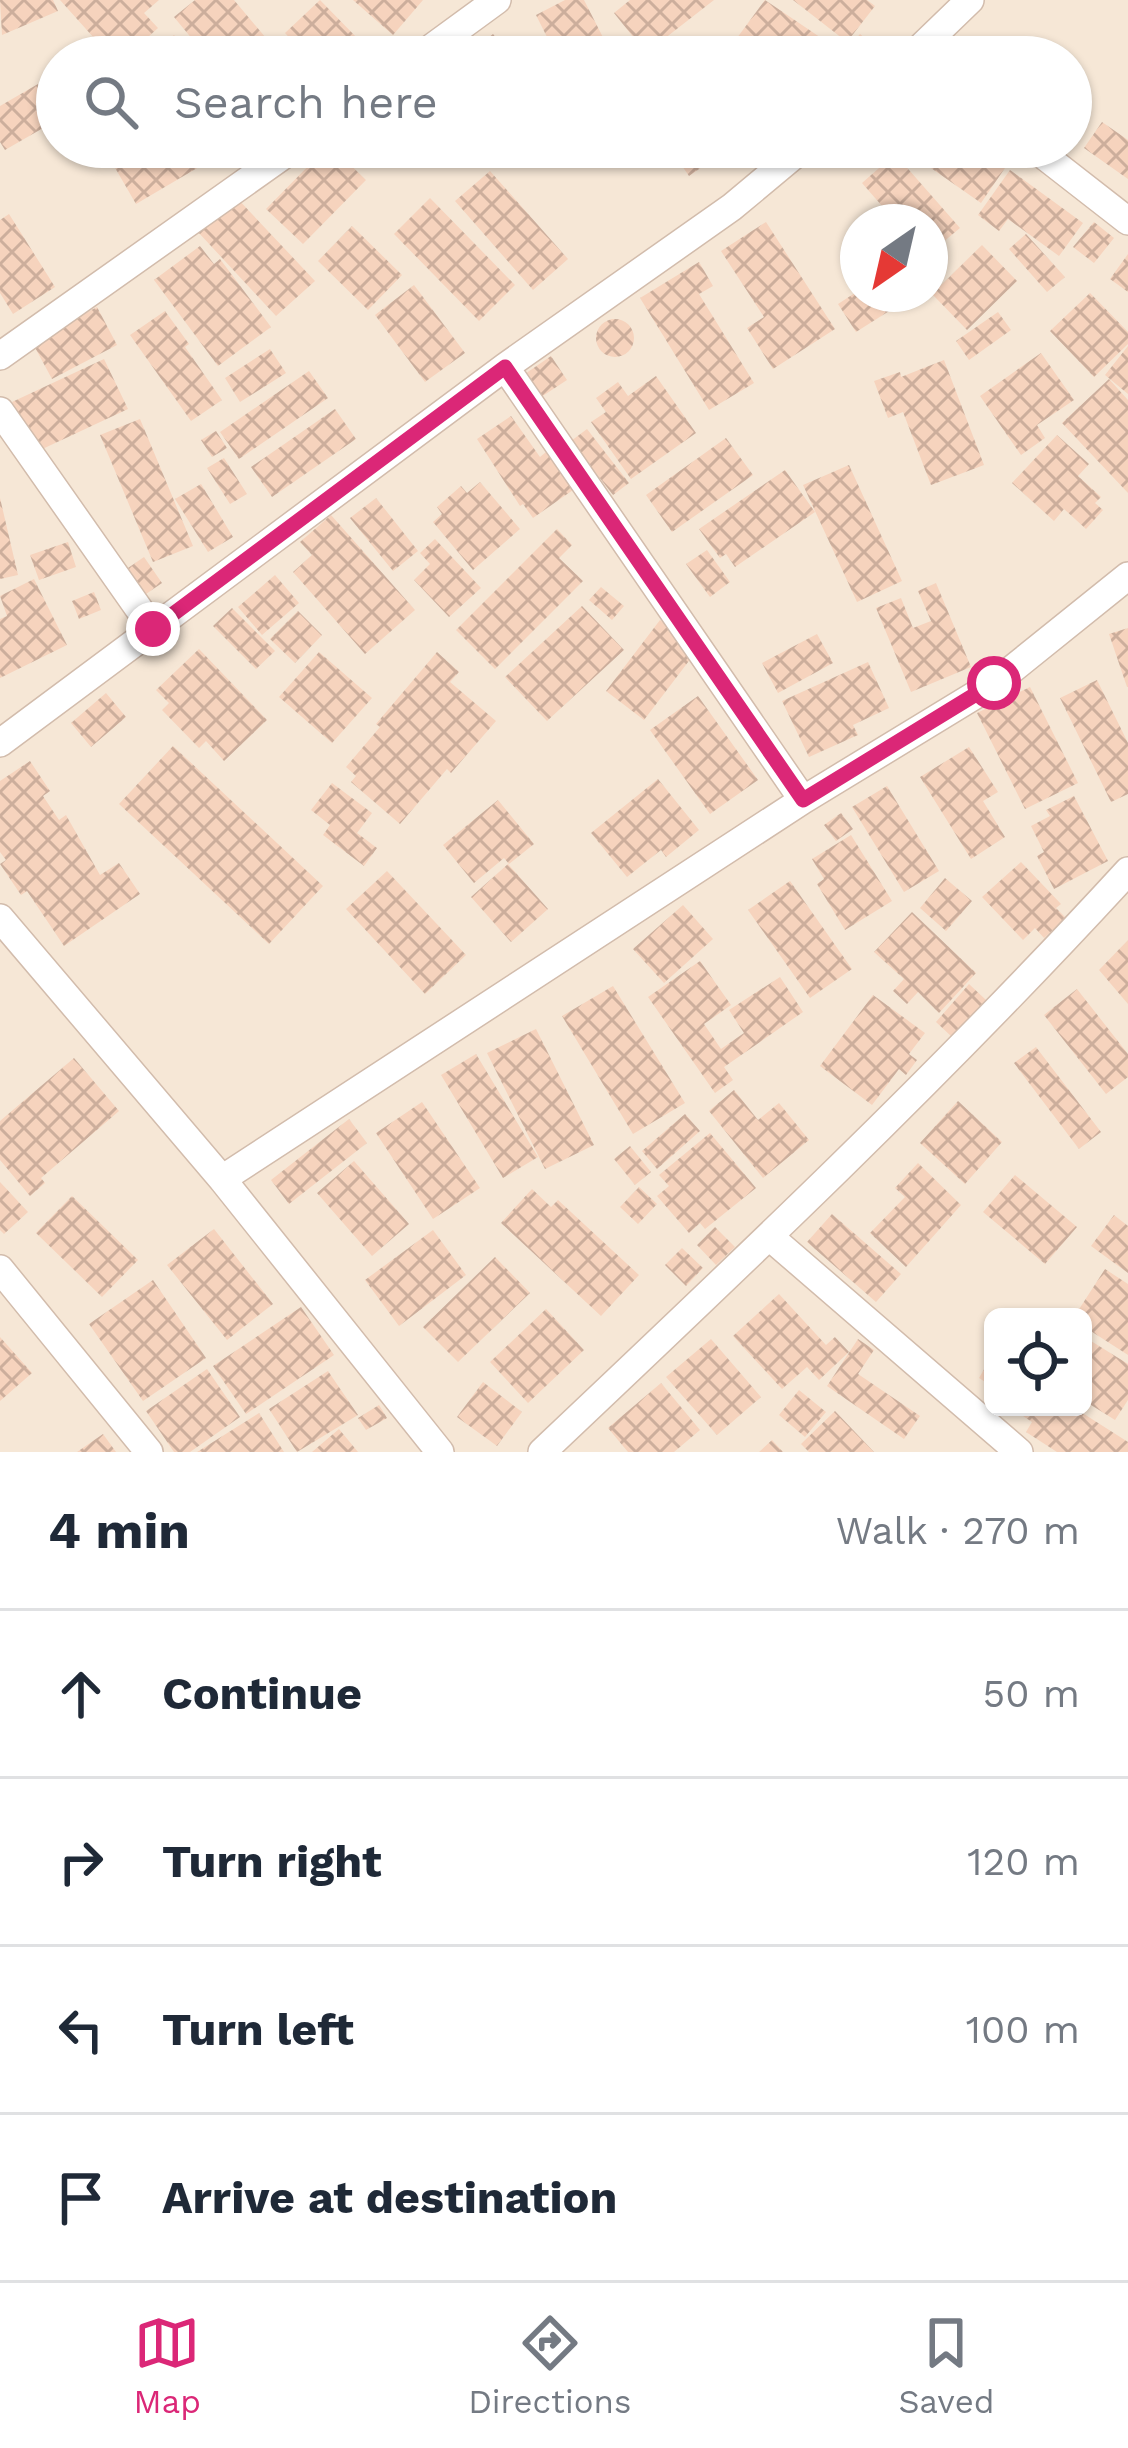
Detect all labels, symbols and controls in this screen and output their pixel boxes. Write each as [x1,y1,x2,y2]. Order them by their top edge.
search box [36,36,1092,168]
icon: search [78,69,144,135]
text: Search here [174,76,438,129]
north arrow [840,204,948,312]
route end [126,602,180,656]
route start [967,656,1021,710]
map controls [984,1308,1092,1416]
button: locate [984,1308,1092,1416]
text: 4 min [48,1501,190,1560]
text: Walk · 270 m [836,1508,1080,1553]
icon: ahead [48,1661,114,1727]
text: Continue [162,1667,362,1720]
text: 50 m [983,1671,1080,1716]
icon: right [48,1829,114,1895]
text: Turn right [162,1835,382,1888]
text: 120 m [967,1839,1080,1884]
icon: left [48,1997,114,2063]
text: Turn left [162,2003,354,2056]
text: 100 m [966,2007,1080,2052]
icon: arrive [48,2165,114,2231]
text: Arrive at destination [162,2171,617,2224]
tab: Map [134,2310,201,2421]
tab: Directions [468,2310,631,2421]
tab: Saved [899,2310,994,2421]

